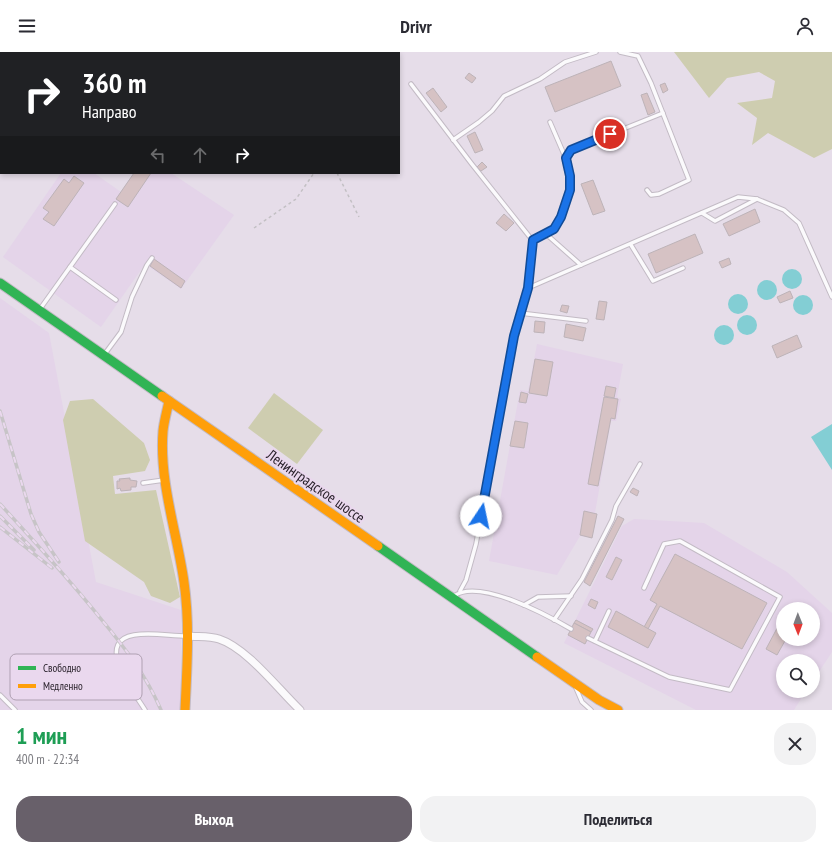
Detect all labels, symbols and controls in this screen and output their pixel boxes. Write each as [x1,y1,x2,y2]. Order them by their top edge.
icon: menu [16,15,38,37]
text: Drivr [400,15,432,38]
icon: person [794,15,816,37]
text: 360 m [82,64,146,101]
icon: right [16,68,68,120]
text: Направо [82,100,137,123]
pin [593,117,627,151]
icon: arrive [599,123,621,145]
icon: left [147,144,169,166]
icon: ahead [189,144,211,166]
icon: right [231,144,253,166]
street label: Ленинградское шоссе [262,445,369,527]
position arrow [460,495,502,537]
north arrow [776,602,820,646]
map controls [776,602,820,698]
legend [10,654,142,700]
button: search [776,654,820,698]
text: Свободно [43,661,81,675]
text: Медленно [43,679,83,693]
text: 1 мин [16,720,67,751]
button: close [774,723,816,765]
text: 400 m · 22:34 [16,751,79,768]
button: Выход [16,796,412,842]
button: Поделиться [420,796,816,842]

